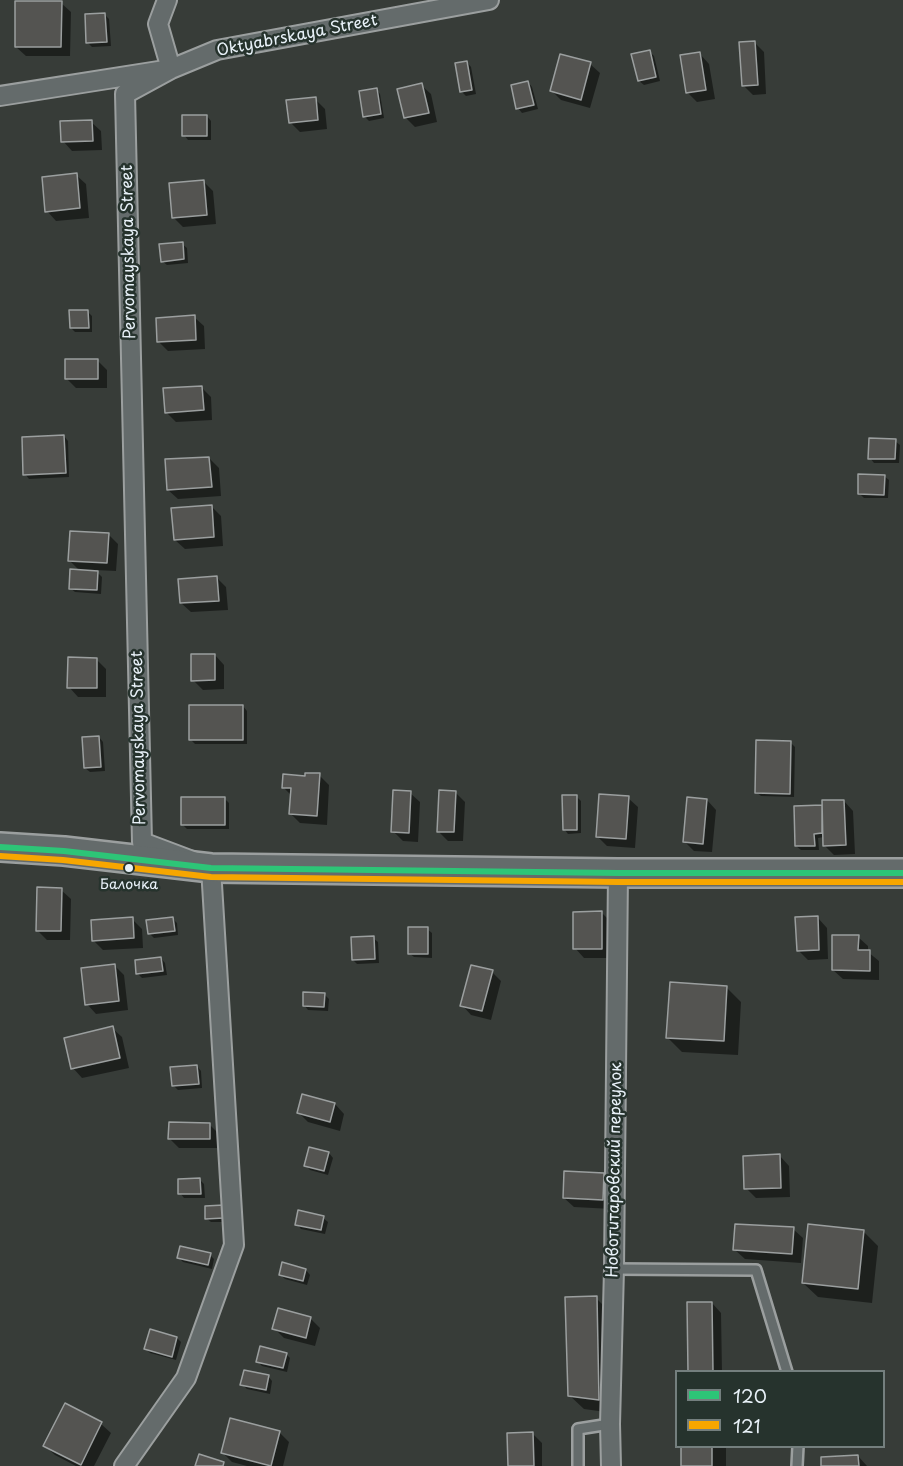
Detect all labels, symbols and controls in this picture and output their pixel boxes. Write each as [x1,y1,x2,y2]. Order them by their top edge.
street label: Oktyabrskaya Street [215,11,379,61]
street label: Pervomayskaya Street [118,165,140,339]
street label: Pervomayskaya Street [128,651,150,825]
marker: Балочка [123,862,135,874]
place label: Балочка [100,877,158,893]
street label: Новотитаровский переулок [604,1062,626,1278]
legend [675,1370,885,1448]
text: 120 [733,1382,767,1409]
text: 121 [733,1412,761,1439]

